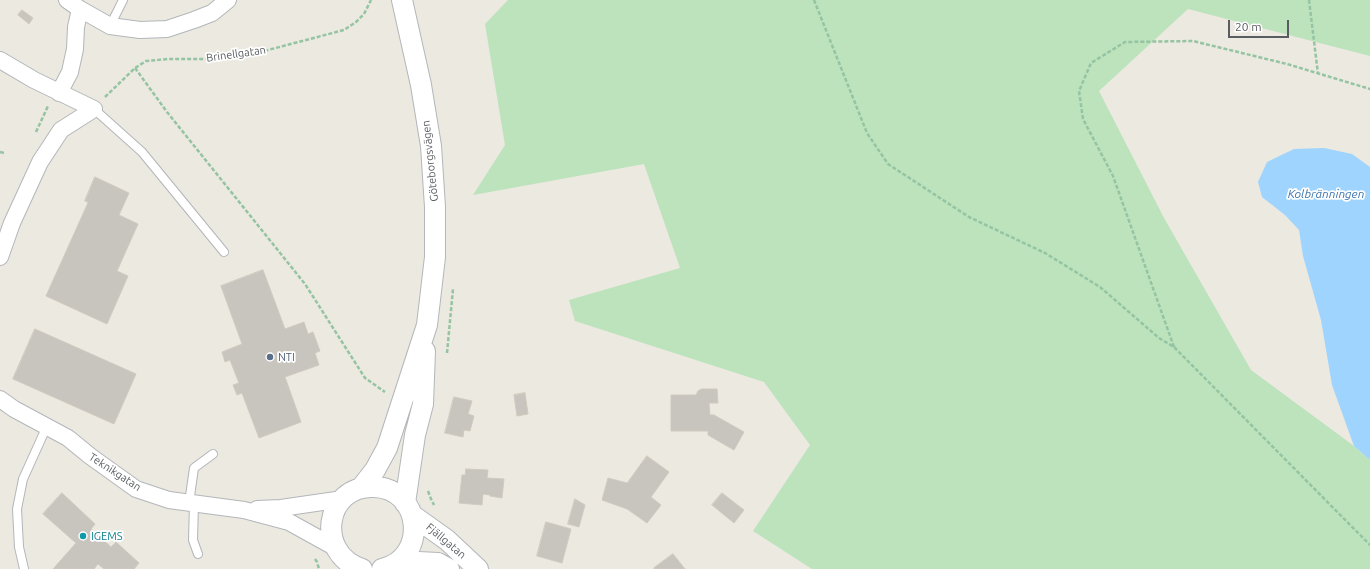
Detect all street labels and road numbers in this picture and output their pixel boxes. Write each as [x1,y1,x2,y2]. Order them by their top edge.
street label: Brinellgatan [205,43,267,65]
street label: Göteborgsvägen [419,120,441,202]
street label: Teknikgatan [86,450,144,494]
street label: Fjällgatan [423,520,469,562]

